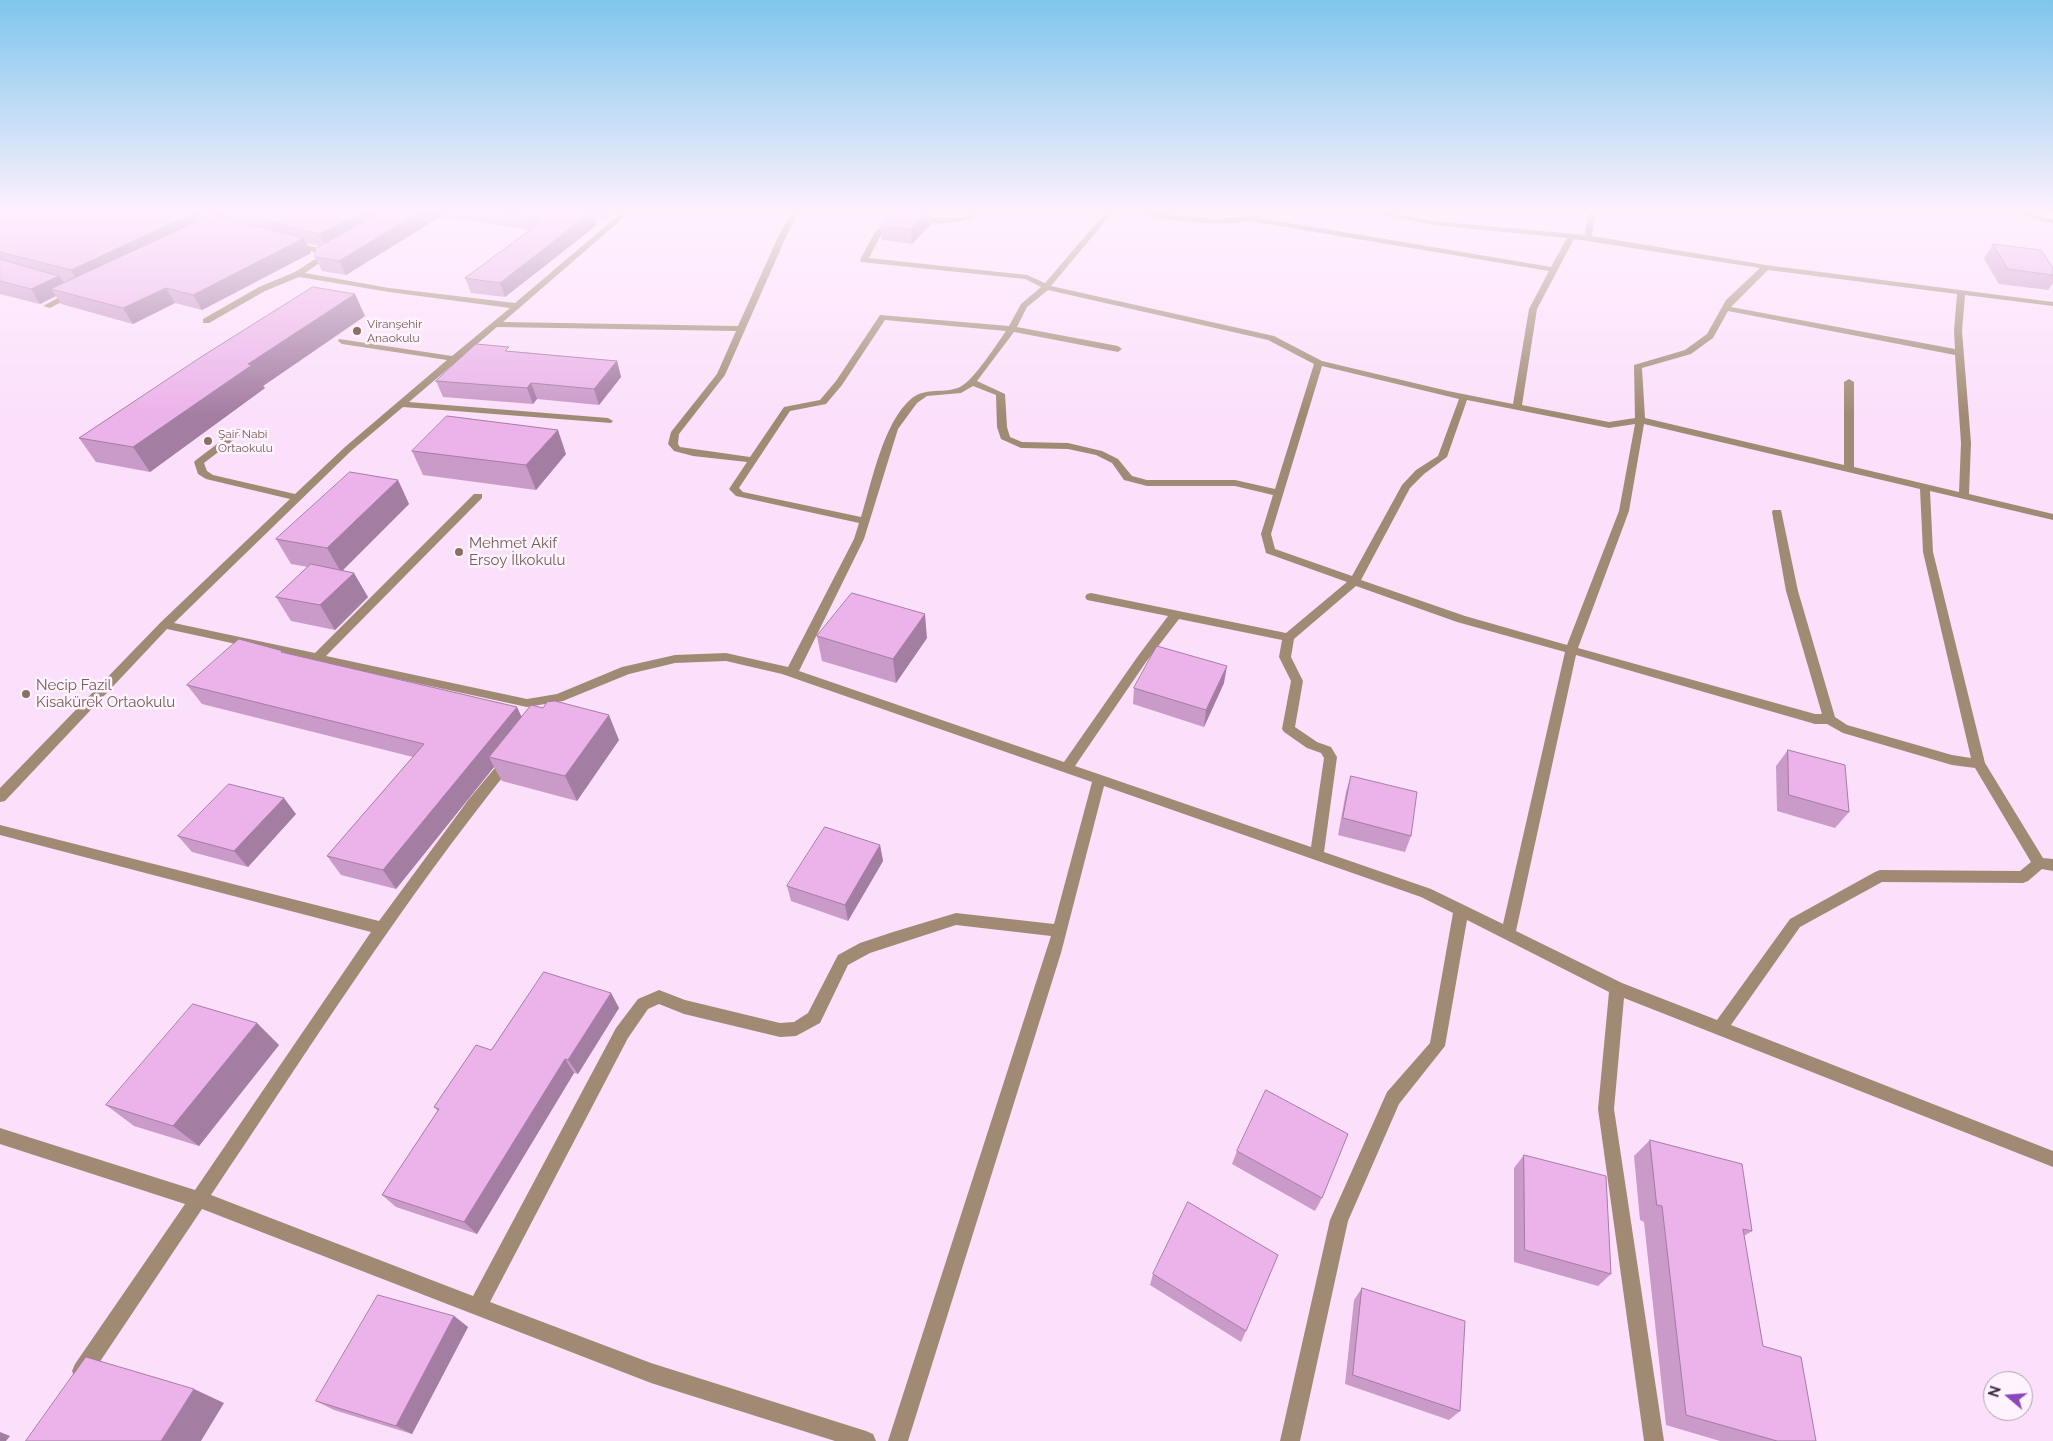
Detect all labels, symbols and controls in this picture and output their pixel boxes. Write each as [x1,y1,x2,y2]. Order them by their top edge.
place label: Viranşehir Anaokulu [367,317,422,345]
marker: Viranşehir Anaokulu [351,325,363,337]
place label: Şair Nabi Ortaokulu [218,427,273,455]
marker: Şair Nabi Ortaokulu [202,435,214,447]
place label: Mehmet Akif Ersoy İlkokulu [469,534,565,569]
marker: Mehmet Akif Ersoy İlkokulu [453,546,465,558]
place label: Necip Fazil Kisakürek Ortaokulu [36,676,175,711]
marker: Necip Fazil Kisakürek Ortaokulu [20,688,32,700]
north arrow [1983,1371,2033,1421]
text: N [1985,1384,2004,1399]

